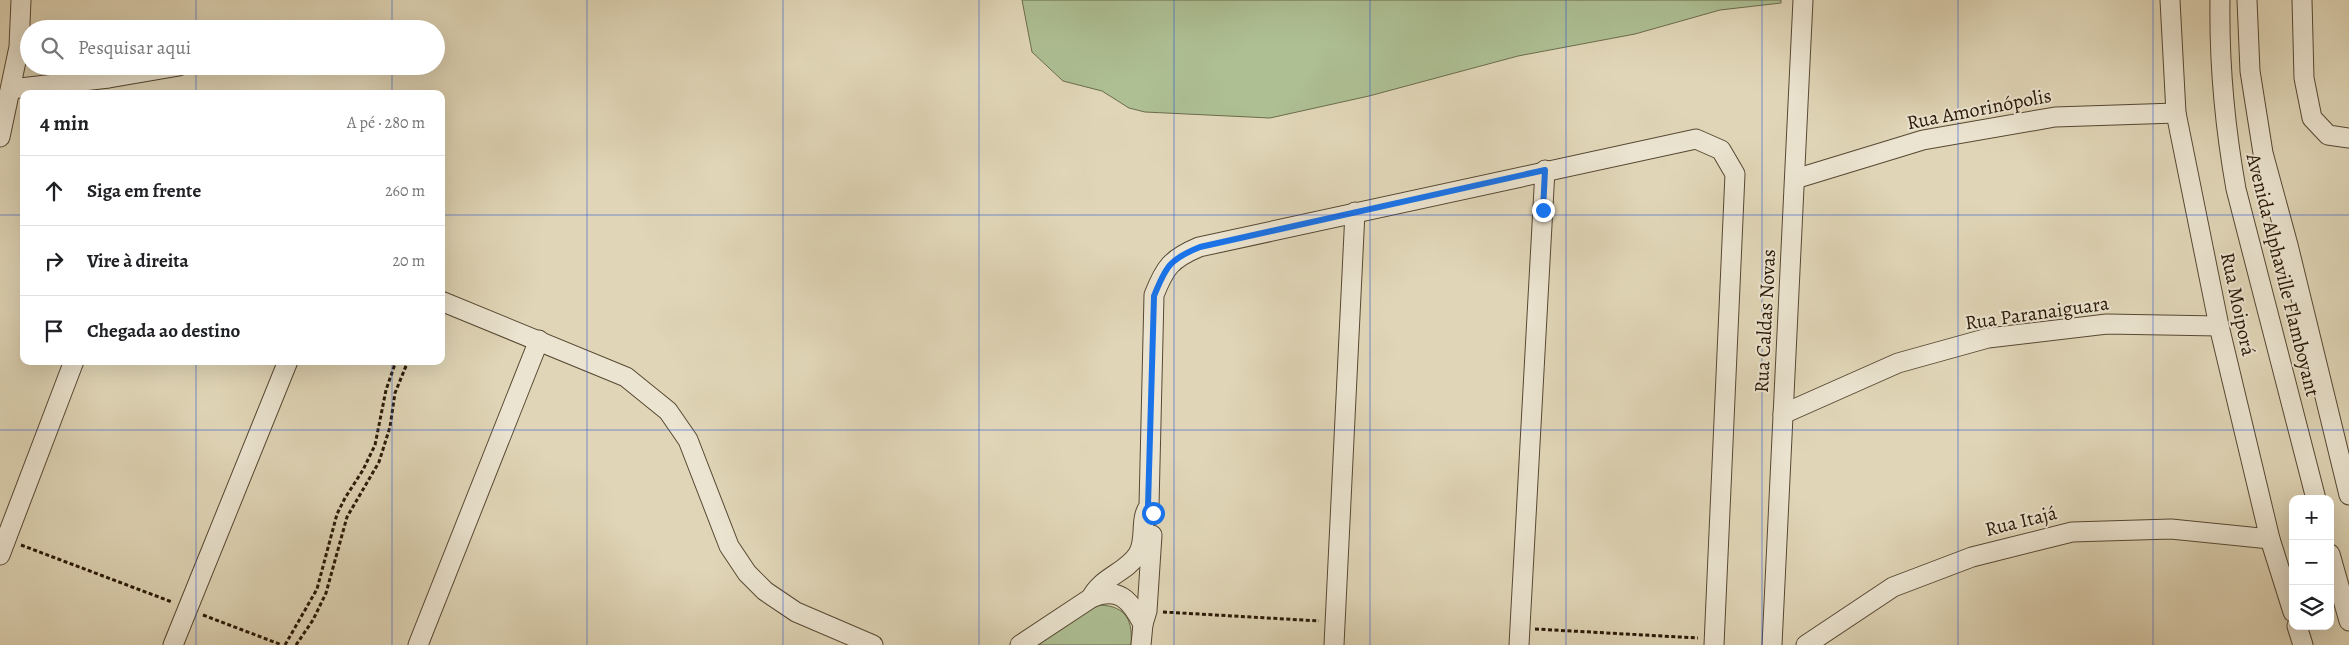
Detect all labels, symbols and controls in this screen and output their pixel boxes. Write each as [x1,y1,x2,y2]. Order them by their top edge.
search box [20,20,445,75]
icon: search [38,34,66,62]
text: Pesquisar aqui [78,35,191,61]
street label: Rua Amorinópolis [1904,82,2054,136]
text: 4 min [40,109,89,137]
text: A pé · 280 m [347,112,425,134]
street label: Avenida Alphaville Flamboyant [2239,150,2326,400]
icon: ahead [40,177,68,205]
text: Siga em frente [87,178,201,204]
text: 260 m [385,180,425,202]
route end [1532,199,1555,222]
icon: right [40,247,68,275]
text: Vire à direita [87,248,189,274]
street label: Rua Caldas Novas [1748,248,1782,394]
text: 20 m [392,250,425,272]
street label: Rua Moiporá [2214,250,2262,359]
street label: Rua Paranaiguara [1963,289,2111,336]
icon: arrive [40,317,68,345]
text: Chegada ao destino [87,318,240,344]
map controls [2289,495,2334,630]
button: + [2289,495,2334,540]
street label: Rua Itajá [1982,499,2060,543]
route start [1142,502,1165,525]
button: − [2289,540,2334,585]
button: layers [2289,585,2334,630]

